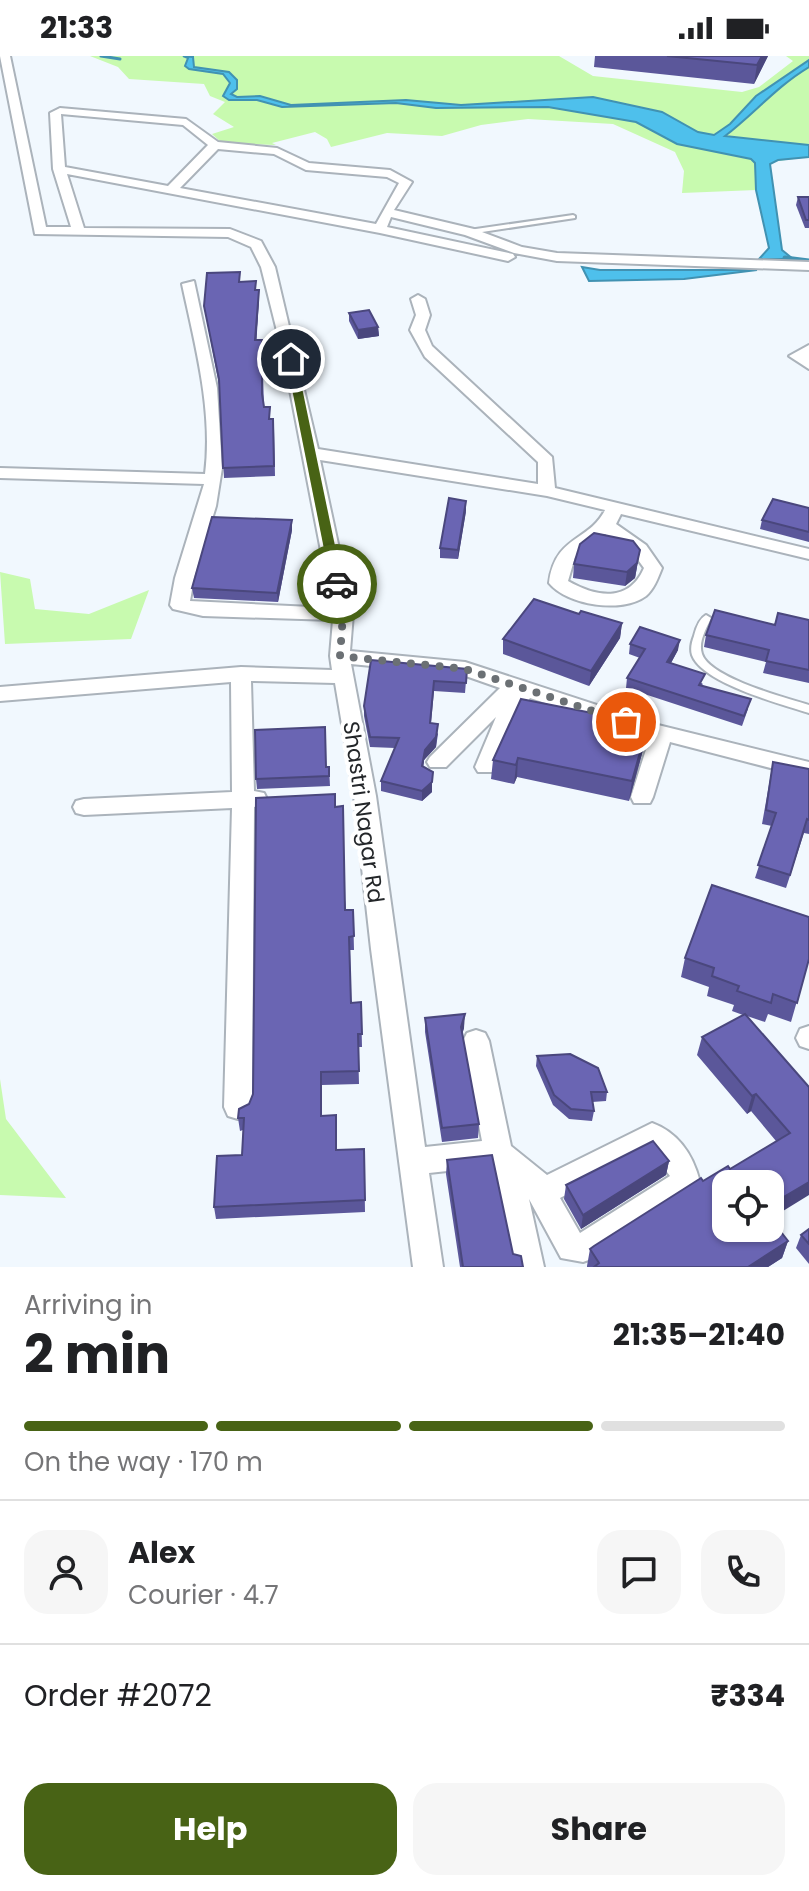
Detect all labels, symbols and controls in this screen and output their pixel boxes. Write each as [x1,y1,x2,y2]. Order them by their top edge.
text: 21:33 [40,6,113,49]
pin [257,325,325,393]
icon: home [269,337,313,381]
courier [297,544,377,624]
icon: car [315,562,359,606]
pin [592,688,660,756]
icon: bag [604,700,648,744]
street label: Shastri Nagar Rd [335,719,392,905]
map controls [712,1170,784,1242]
button: locate [712,1170,784,1242]
text: Arriving in [24,1287,153,1323]
text: 21:35–21:40 [613,1313,785,1356]
text: 2 min [24,1318,170,1391]
text: On the way · 170 m [24,1444,263,1480]
button: person [24,1530,108,1614]
button: chat [597,1530,681,1614]
button: phone [701,1530,785,1614]
text: Alex [128,1531,195,1574]
text: Courier · 4.7 [128,1577,279,1613]
text: Order #2072 [24,1674,212,1717]
text: ₹334 [710,1674,785,1717]
button: Help [24,1783,397,1875]
button: Share [413,1783,785,1875]

